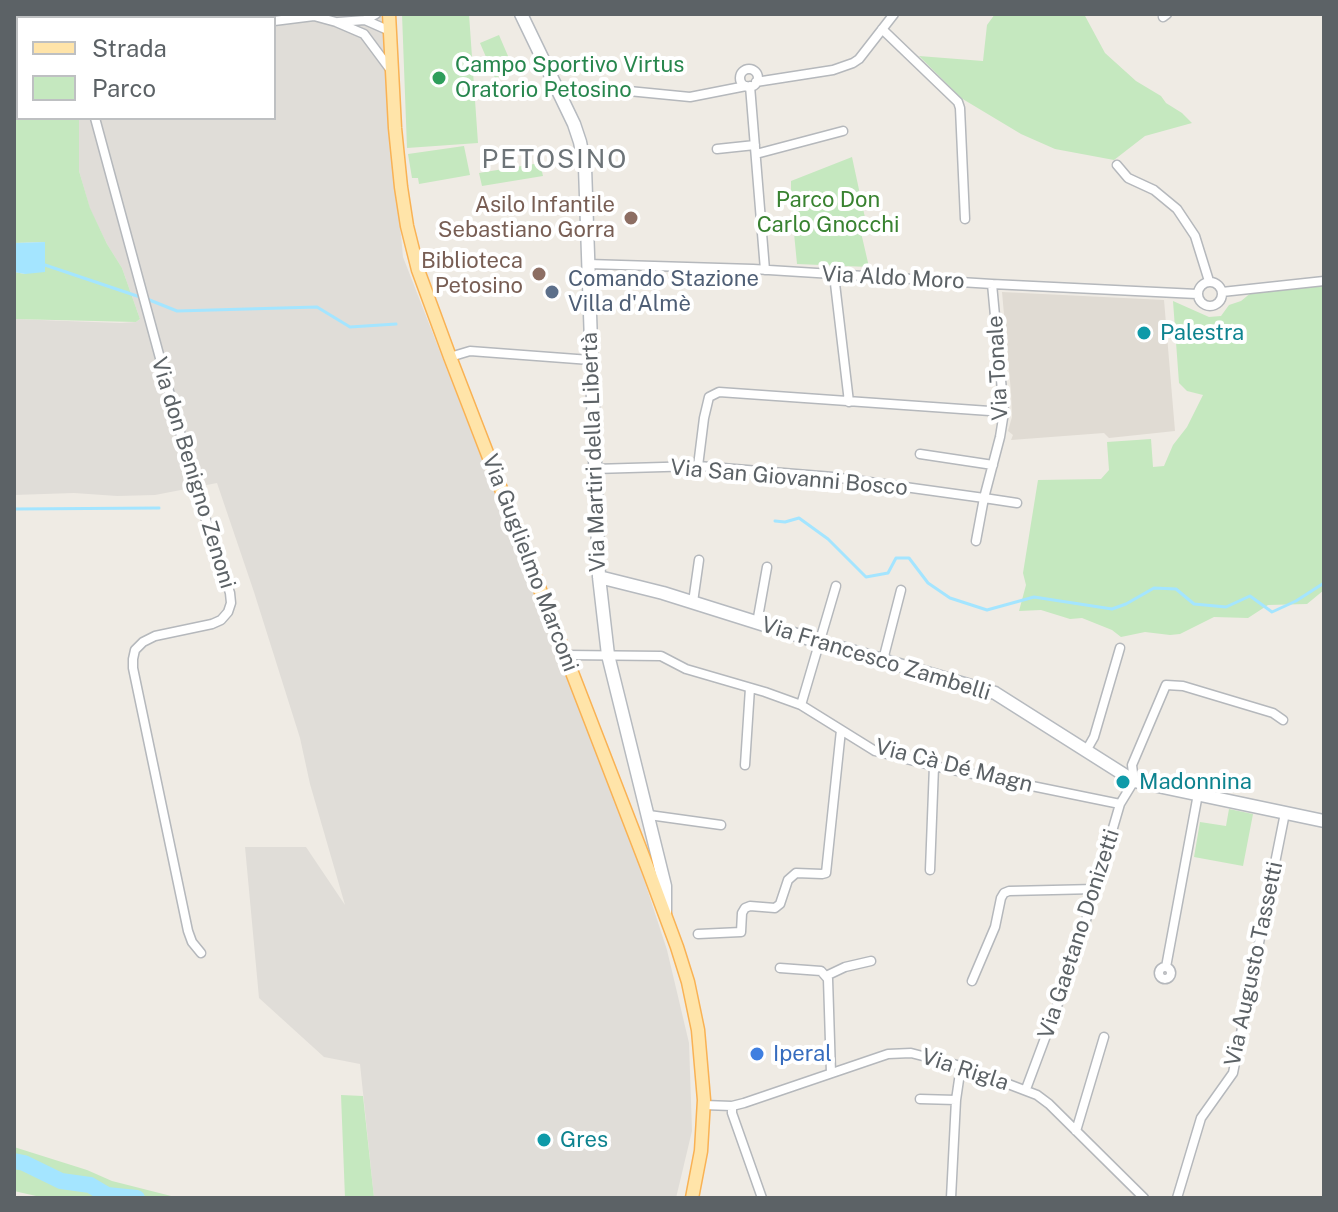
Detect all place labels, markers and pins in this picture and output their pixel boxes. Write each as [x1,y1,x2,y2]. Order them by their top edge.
place label: Campo Sportivo Virtus Oratorio Petosino [455,52,684,104]
marker: Campo Sportivo Virtus Oratorio Petosino [430,69,448,87]
place label: Asilo Infantile Sebastiano Gorra [438,192,615,244]
marker: Asilo Infantile Sebastiano Gorra [622,209,640,227]
place label: Biblioteca Petosino [421,248,523,300]
marker: Biblioteca Petosino [530,265,548,283]
place label: Comando Stazione Villa d'Almè [568,266,759,318]
marker: Comando Stazione Villa d'Almè [543,283,561,301]
place label: Palestra [1160,320,1244,346]
marker: Palestra [1135,324,1153,342]
place label: Madonnina [1139,769,1252,795]
marker: Madonnina [1114,773,1132,791]
place label: Iperal [773,1041,832,1067]
marker: Iperal [748,1045,766,1063]
place label: Gres [560,1127,608,1153]
marker: Gres [535,1131,553,1149]

